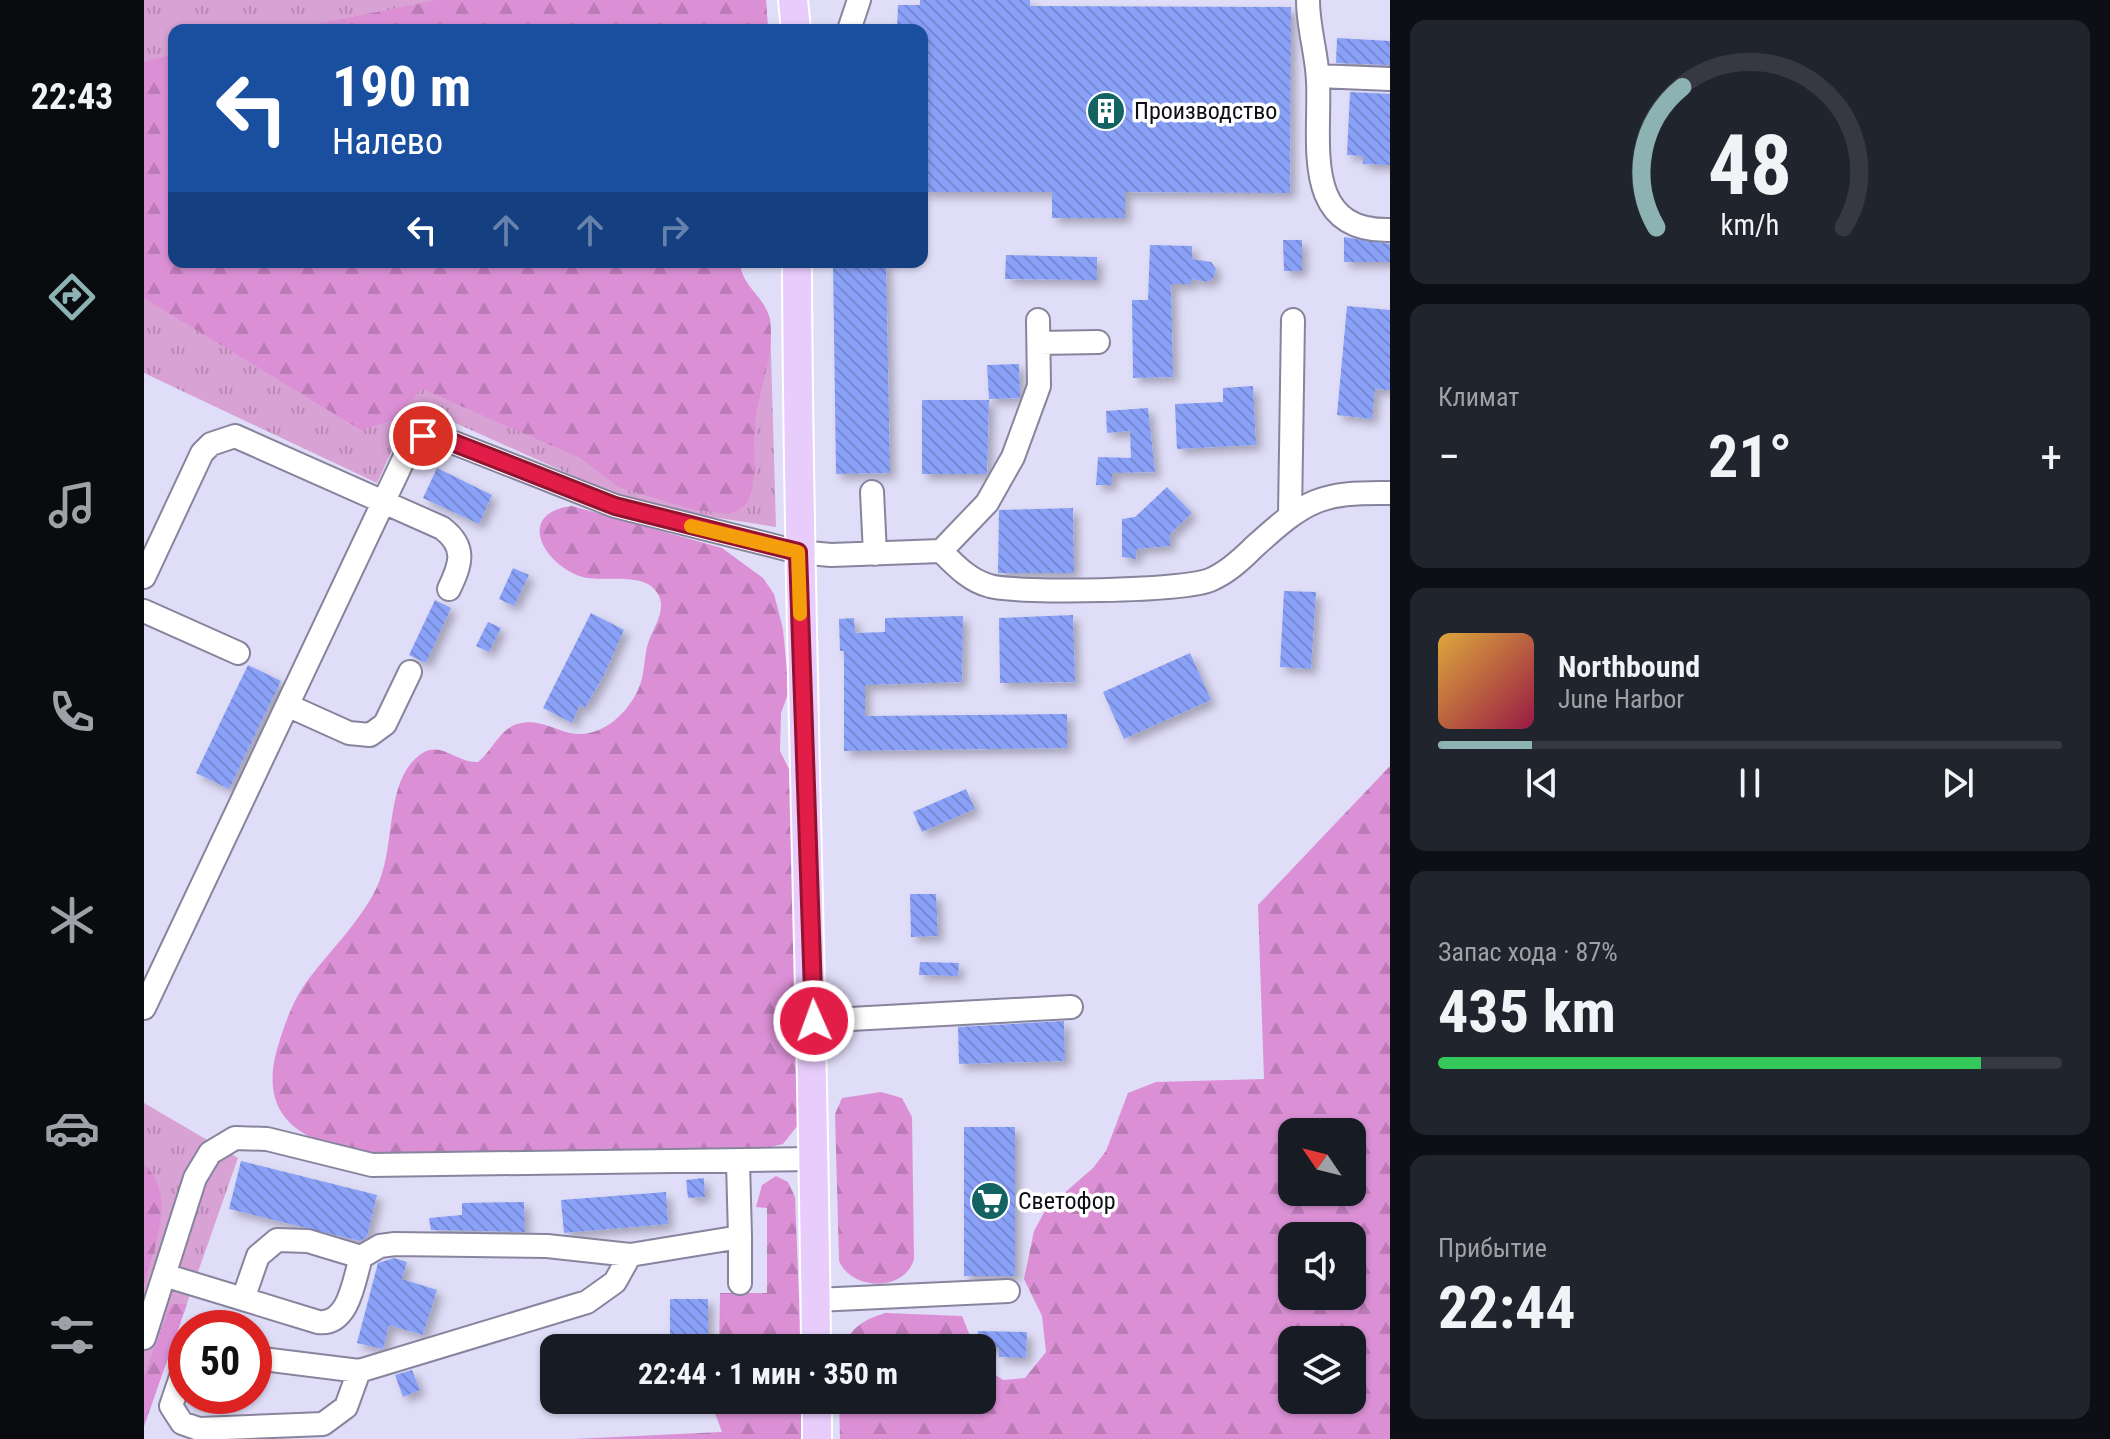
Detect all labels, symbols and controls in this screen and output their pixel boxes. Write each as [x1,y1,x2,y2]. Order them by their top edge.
text: 190 m [332,54,471,120]
icon: left [200,56,304,160]
text: 22:43 [31,76,113,118]
building icon: Производство [1085,90,1127,132]
place label: Производство [1134,97,1277,125]
text: 48 [1708,116,1792,213]
text: Налево [332,121,443,163]
icon: left [400,208,444,252]
icon: ahead [484,208,528,252]
icon: ahead [568,208,612,252]
icon: right [652,208,696,252]
text: km/h [1721,208,1779,242]
icon: directions [44,269,100,325]
text: Климат [1438,382,1519,412]
pin [389,402,457,470]
icon: arrive [401,414,445,458]
text: 21° [1708,421,1792,492]
text: − [1438,431,1460,483]
text: + [2040,431,2062,483]
icon: music [44,477,100,533]
text: Northbound [1558,649,1700,684]
icon: phone [44,684,100,740]
text: June Harbor [1558,684,1684,714]
icon: previous [1520,761,1564,805]
icon: pause [1728,761,1772,805]
icon: next [1936,761,1980,805]
icon: climate [44,892,100,948]
text: Запас хода · 87% [1438,937,1618,967]
text: 435 km [1438,976,1616,1047]
position arrow [772,979,856,1063]
icon: car [44,1100,100,1156]
north arrow [1278,1118,1366,1206]
map controls [1278,1118,1366,1414]
supermarket icon: Светофор [969,1180,1011,1222]
place label: Светофор [1018,1187,1116,1215]
button: sound [1278,1222,1366,1310]
text: Прибытие [1438,1233,1547,1263]
text: 22:44 [1438,1272,1576,1343]
icon: filters [44,1307,100,1363]
speed limit sign: 50 [168,1310,272,1414]
button: layers [1278,1326,1366,1414]
text: 22:44 · 1 мин · 350 m [638,1356,898,1391]

